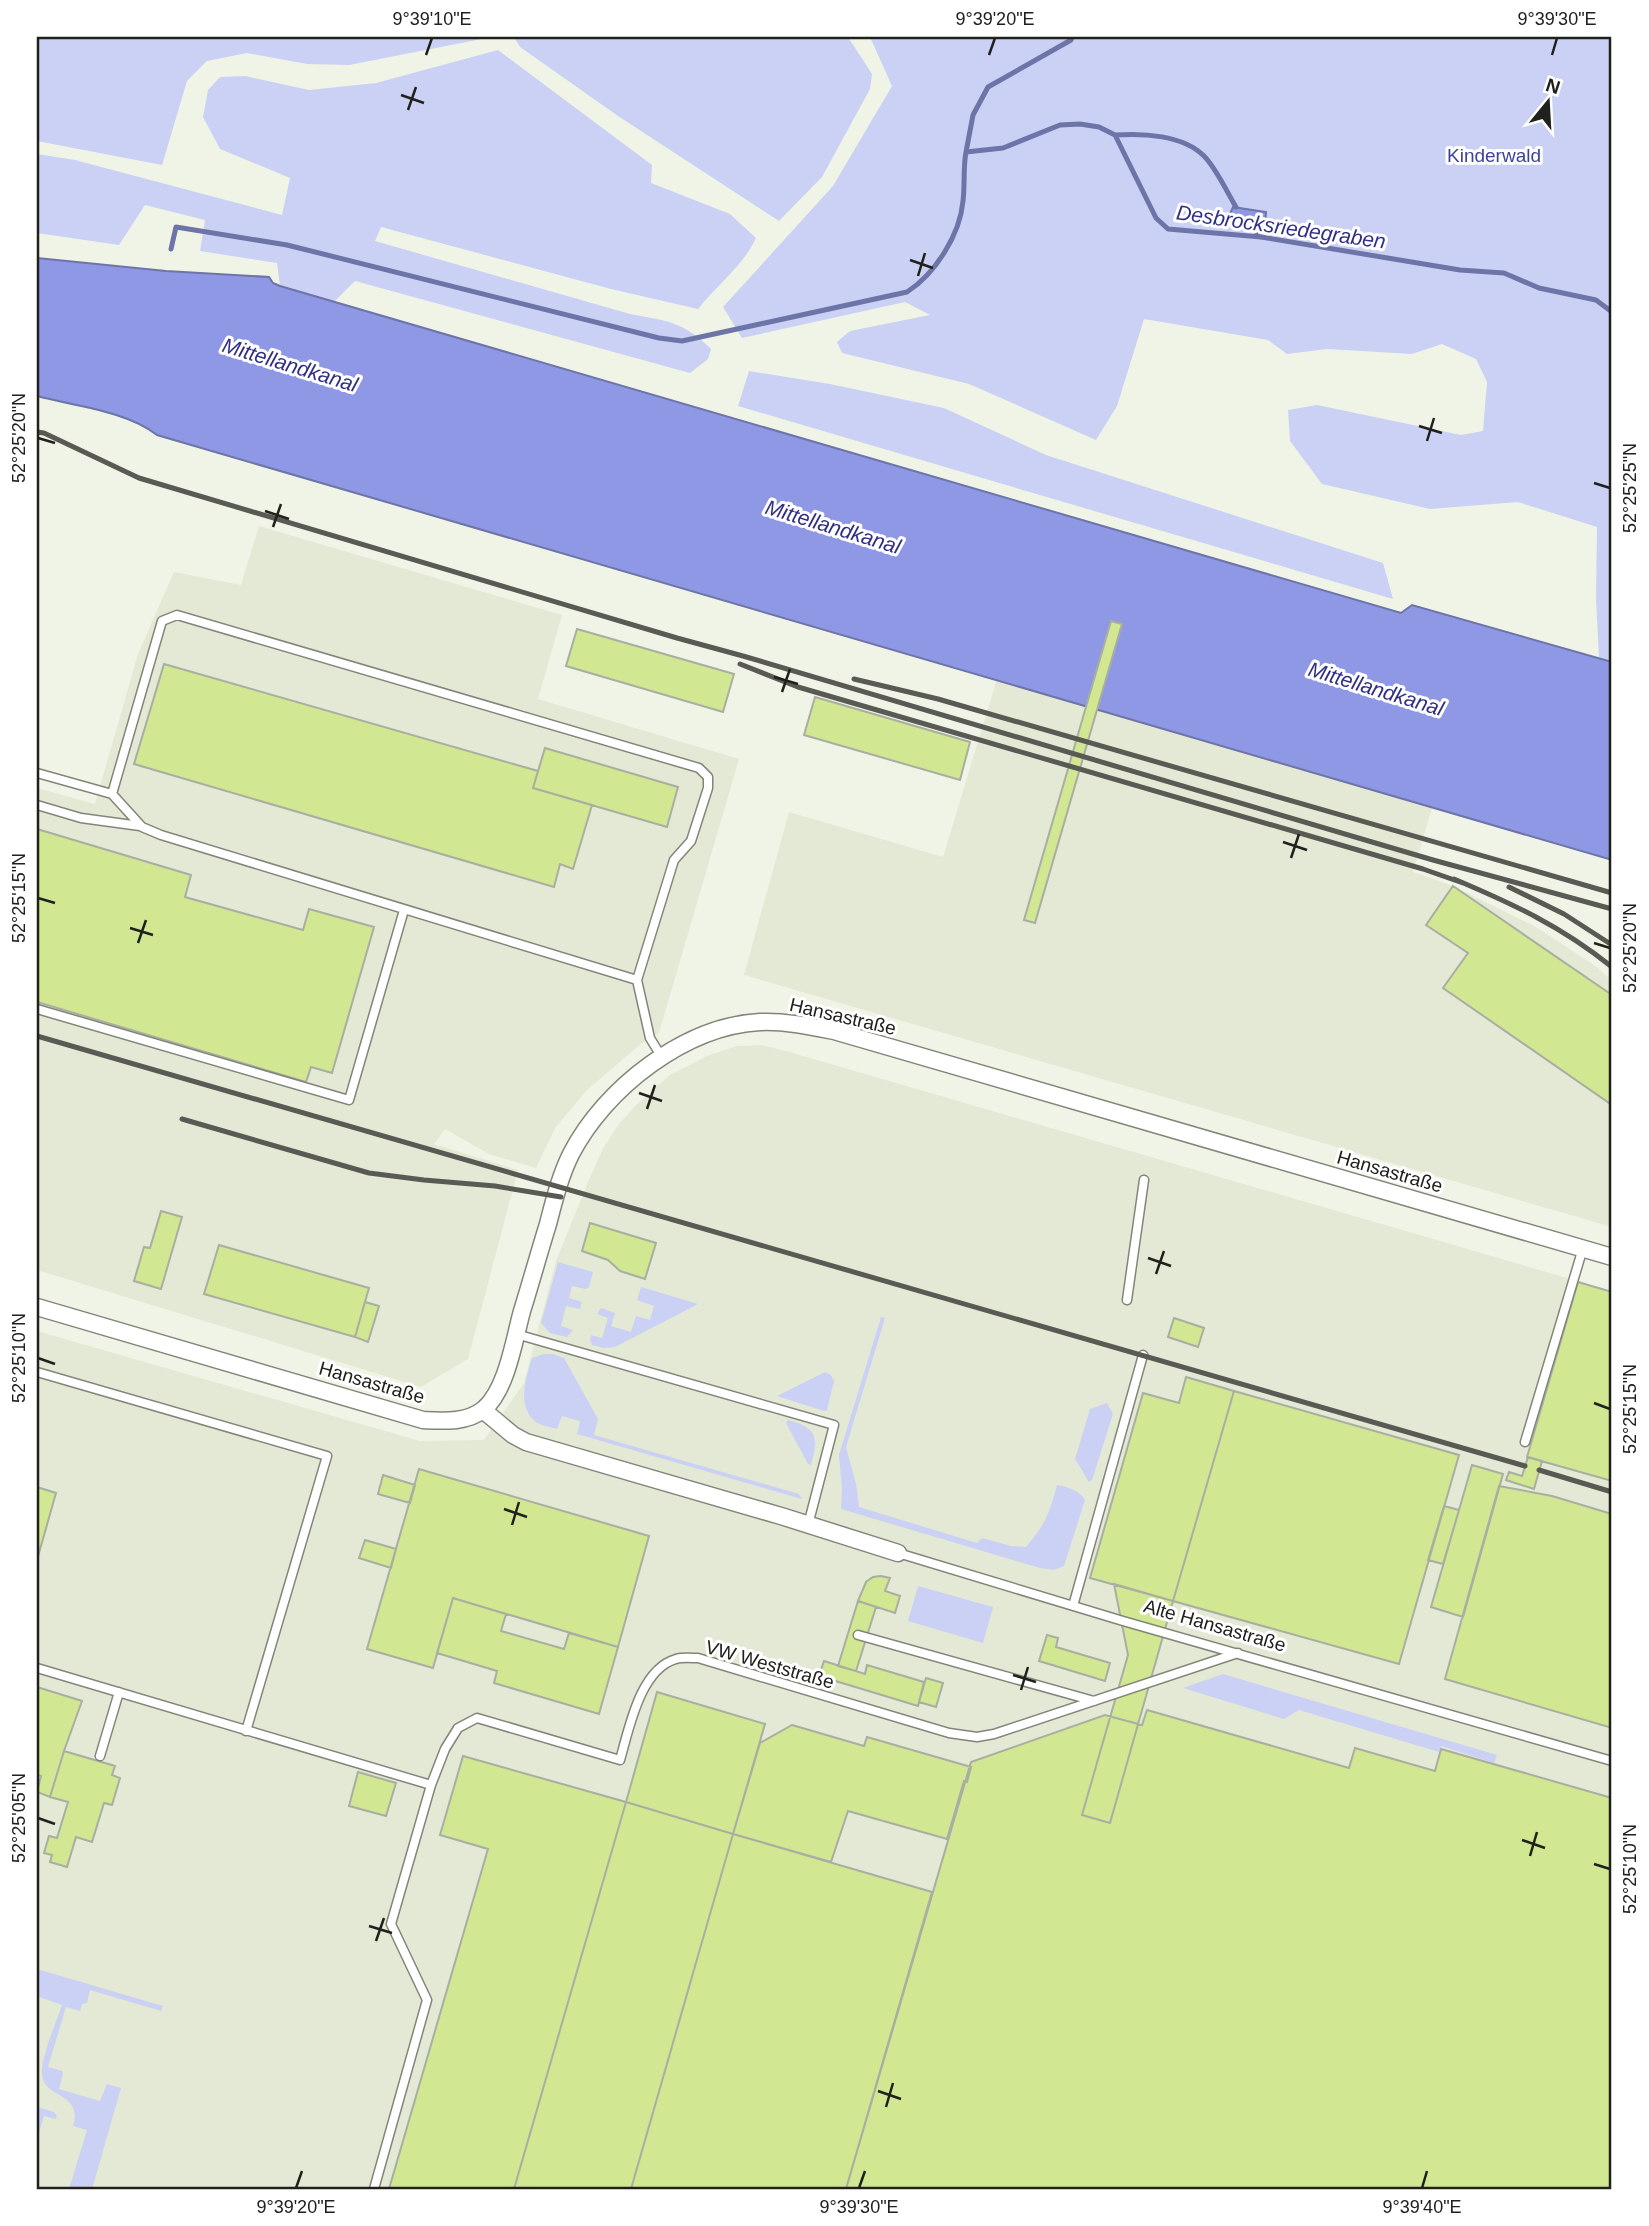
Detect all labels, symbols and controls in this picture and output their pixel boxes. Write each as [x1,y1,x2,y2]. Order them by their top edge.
text: 9°39'10"E [392,9,472,29]
text: 9°39'20"E [955,9,1035,29]
text: 9°39'30"E [1517,9,1597,29]
north arrow [1512,66,1582,136]
text: N [1543,74,1563,98]
park label: Kinderwald [1447,145,1541,166]
water label: Desbrocksriedegraben [1175,200,1387,253]
water label: Mittellandkanal [220,333,362,396]
text: 52°25'20"N [9,393,29,483]
text: 52°25'25"N [1620,443,1640,533]
water label: Mittellandkanal [763,495,905,558]
water label: Mittellandkanal [1306,657,1448,720]
text: 52°25'15"N [9,853,29,943]
text: 52°25'20"N [1620,903,1640,993]
street label: Hansastraße [788,994,898,1039]
street label: Hansastraße [1335,1146,1445,1197]
text: 52°25'10"N [9,1313,29,1403]
street label: Hansastraße [317,1357,427,1408]
text: 52°25'15"N [1620,1364,1640,1454]
street label: Alte Hansastraße [1141,1595,1288,1656]
street label: VW Weststraße [703,1636,837,1693]
text: 52°25'05"N [9,1773,29,1863]
text: 52°25'10"N [1620,1824,1640,1914]
text: 9°39'20"E [256,2197,336,2217]
text: 9°39'30"E [819,2197,899,2217]
text: 9°39'40"E [1382,2197,1462,2217]

